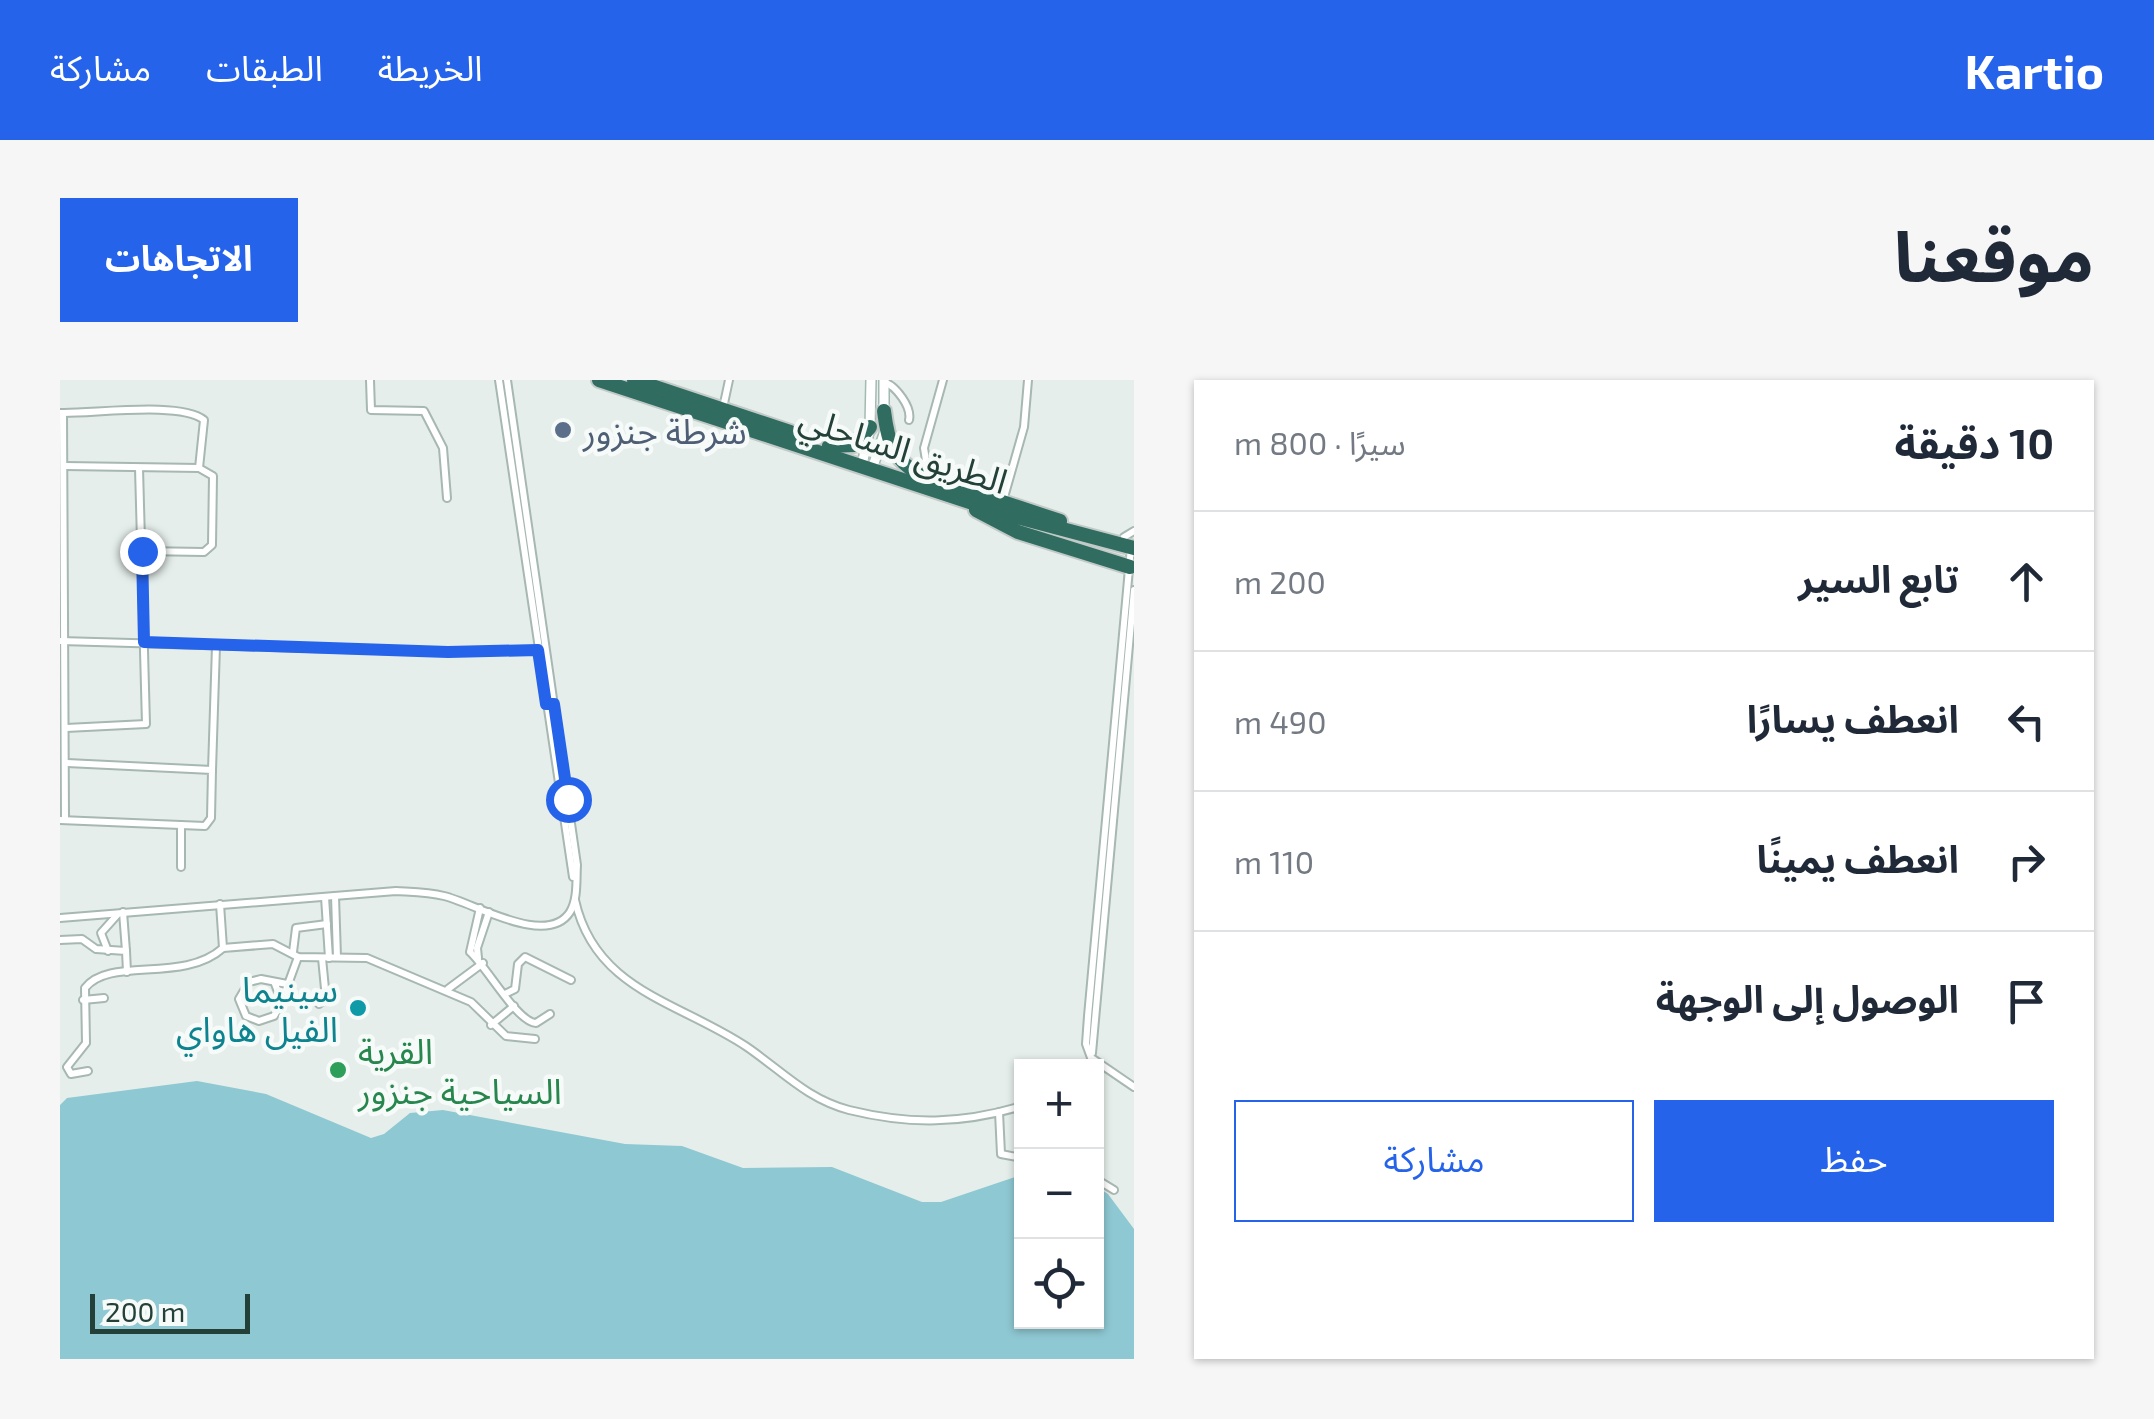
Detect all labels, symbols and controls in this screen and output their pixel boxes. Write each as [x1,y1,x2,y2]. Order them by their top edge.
text: Kartio [1964,41,2104,99]
text: مشاركة [50,46,151,88]
text: الطبقات [206,46,323,88]
text: الخريطة [378,46,483,88]
button: الاتجاهات [60,198,298,322]
text: موقعنا [1893,212,2094,296]
street label: الطريق الساحلي [792,395,1013,509]
place label: شرطة جنزور [582,409,747,453]
text: 10 دقيقة [1895,417,2054,467]
marker: شرطة جنزور [552,419,574,441]
text: سيرًا · 800 m [1234,423,1406,461]
route end [120,529,166,575]
icon: ahead [1999,554,2054,609]
text: تابع السير [1798,555,1959,601]
text: 200 m [1234,562,1326,600]
icon: left [1999,694,2054,749]
text: انعطف يسارًا [1747,695,1959,741]
text: 490 m [1234,702,1326,740]
route start [546,777,592,823]
icon: right [1999,834,2054,889]
text: انعطف يمينًا [1756,835,1959,881]
text: 110 m [1234,842,1314,880]
place label: سينيما الفيل هاواي [176,967,338,1057]
icon: arrive [1999,974,2054,1029]
text: الوصول إلى الوجهة [1656,975,1959,1021]
marker: سينيما الفيل هاواي [347,997,369,1019]
place label: القرية السياحية جنزور [357,1029,562,1113]
marker: القرية السياحية جنزور [327,1059,349,1081]
map controls [1014,1059,1104,1329]
button: + [1014,1059,1104,1149]
button: مشاركة [1234,1100,1634,1222]
button: حفظ [1654,1100,2054,1222]
button: − [1014,1149,1104,1239]
button: locate [1014,1239,1104,1329]
scale bar [90,1289,250,1334]
text: 200 m [105,1294,185,1328]

